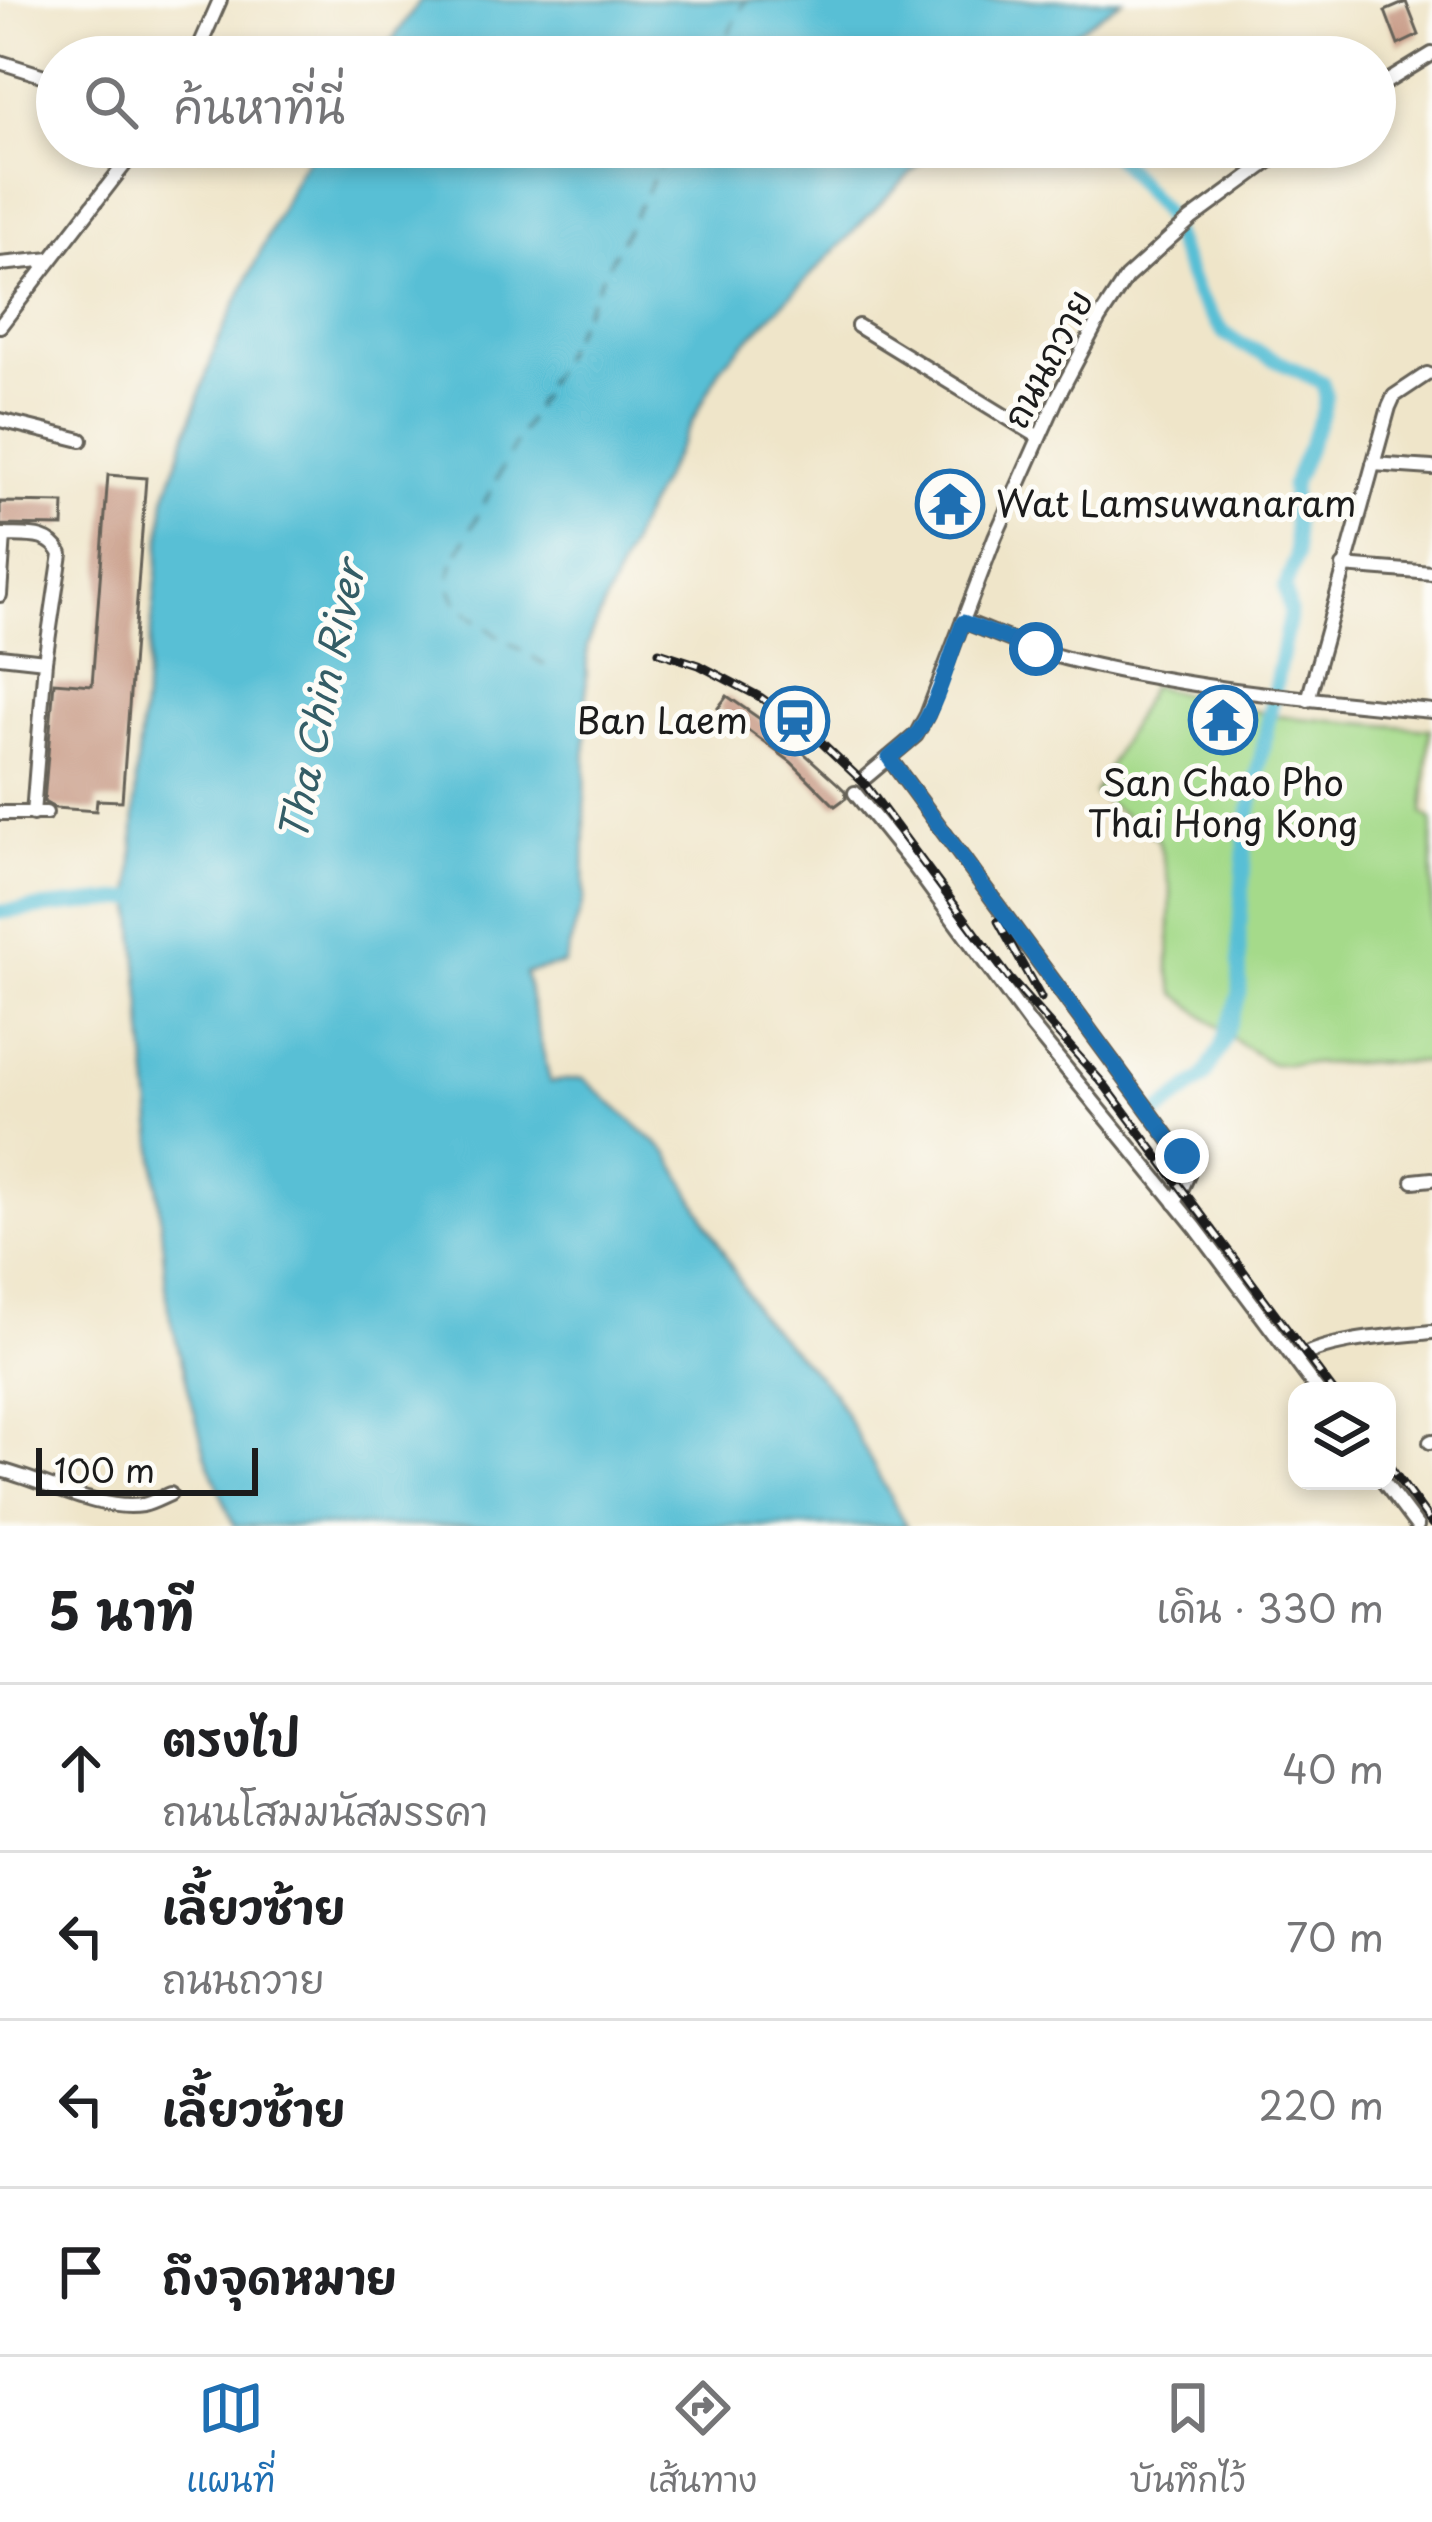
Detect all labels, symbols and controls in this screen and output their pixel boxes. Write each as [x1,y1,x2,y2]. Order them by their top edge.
search box [36,36,1396,168]
icon: search [78,69,144,135]
text: ค้นหาที่นี่ [174,71,345,139]
street label: ถนนถวาย [987,279,1105,437]
temple icon: Wat Lamsuwanaram [915,469,985,539]
place label: Wat Lamsuwanaram [996,475,1356,529]
water label: Tha Chin River [261,550,379,846]
route start [1009,622,1063,676]
temple icon: San Chao Pho Thai Hong Kong [1188,685,1258,755]
station icon: Ban Laem [760,686,830,756]
place label: Ban Laem [577,692,748,746]
place label: San Chao Pho Thai Hong Kong [1087,754,1359,849]
route end [1155,1129,1209,1183]
map controls [1288,1382,1396,1490]
button: layers [1288,1382,1396,1490]
scale bar [36,1442,258,1495]
text: 100 m [54,1444,155,1494]
text: 5 นาที [48,1570,194,1647]
text: เดิน · 330 m [1156,1577,1384,1636]
text: ตรงไป [162,1703,300,1771]
icon: ahead [48,1735,114,1801]
text: 40 m [1282,1738,1384,1797]
text: ถนนโสมมนัสมรรคา [162,1780,488,1839]
text: เลี้ยวซ้าย [162,1871,345,1939]
icon: left [48,1903,114,1969]
text: 70 m [1286,1906,1384,1965]
text: ถนนถวาย [162,1948,325,2007]
icon: left [48,2071,114,2137]
text: เลี้ยวซ้าย [162,2073,345,2141]
text: 220 m [1259,2074,1384,2133]
icon: arrive [48,2239,114,2305]
text: ถึงจุดหมาย [162,2241,397,2309]
tab: แผนที่ [186,2375,275,2505]
tab: เส้นทาง [648,2375,757,2505]
tab: บันทึกไว้ [1130,2375,1246,2505]

